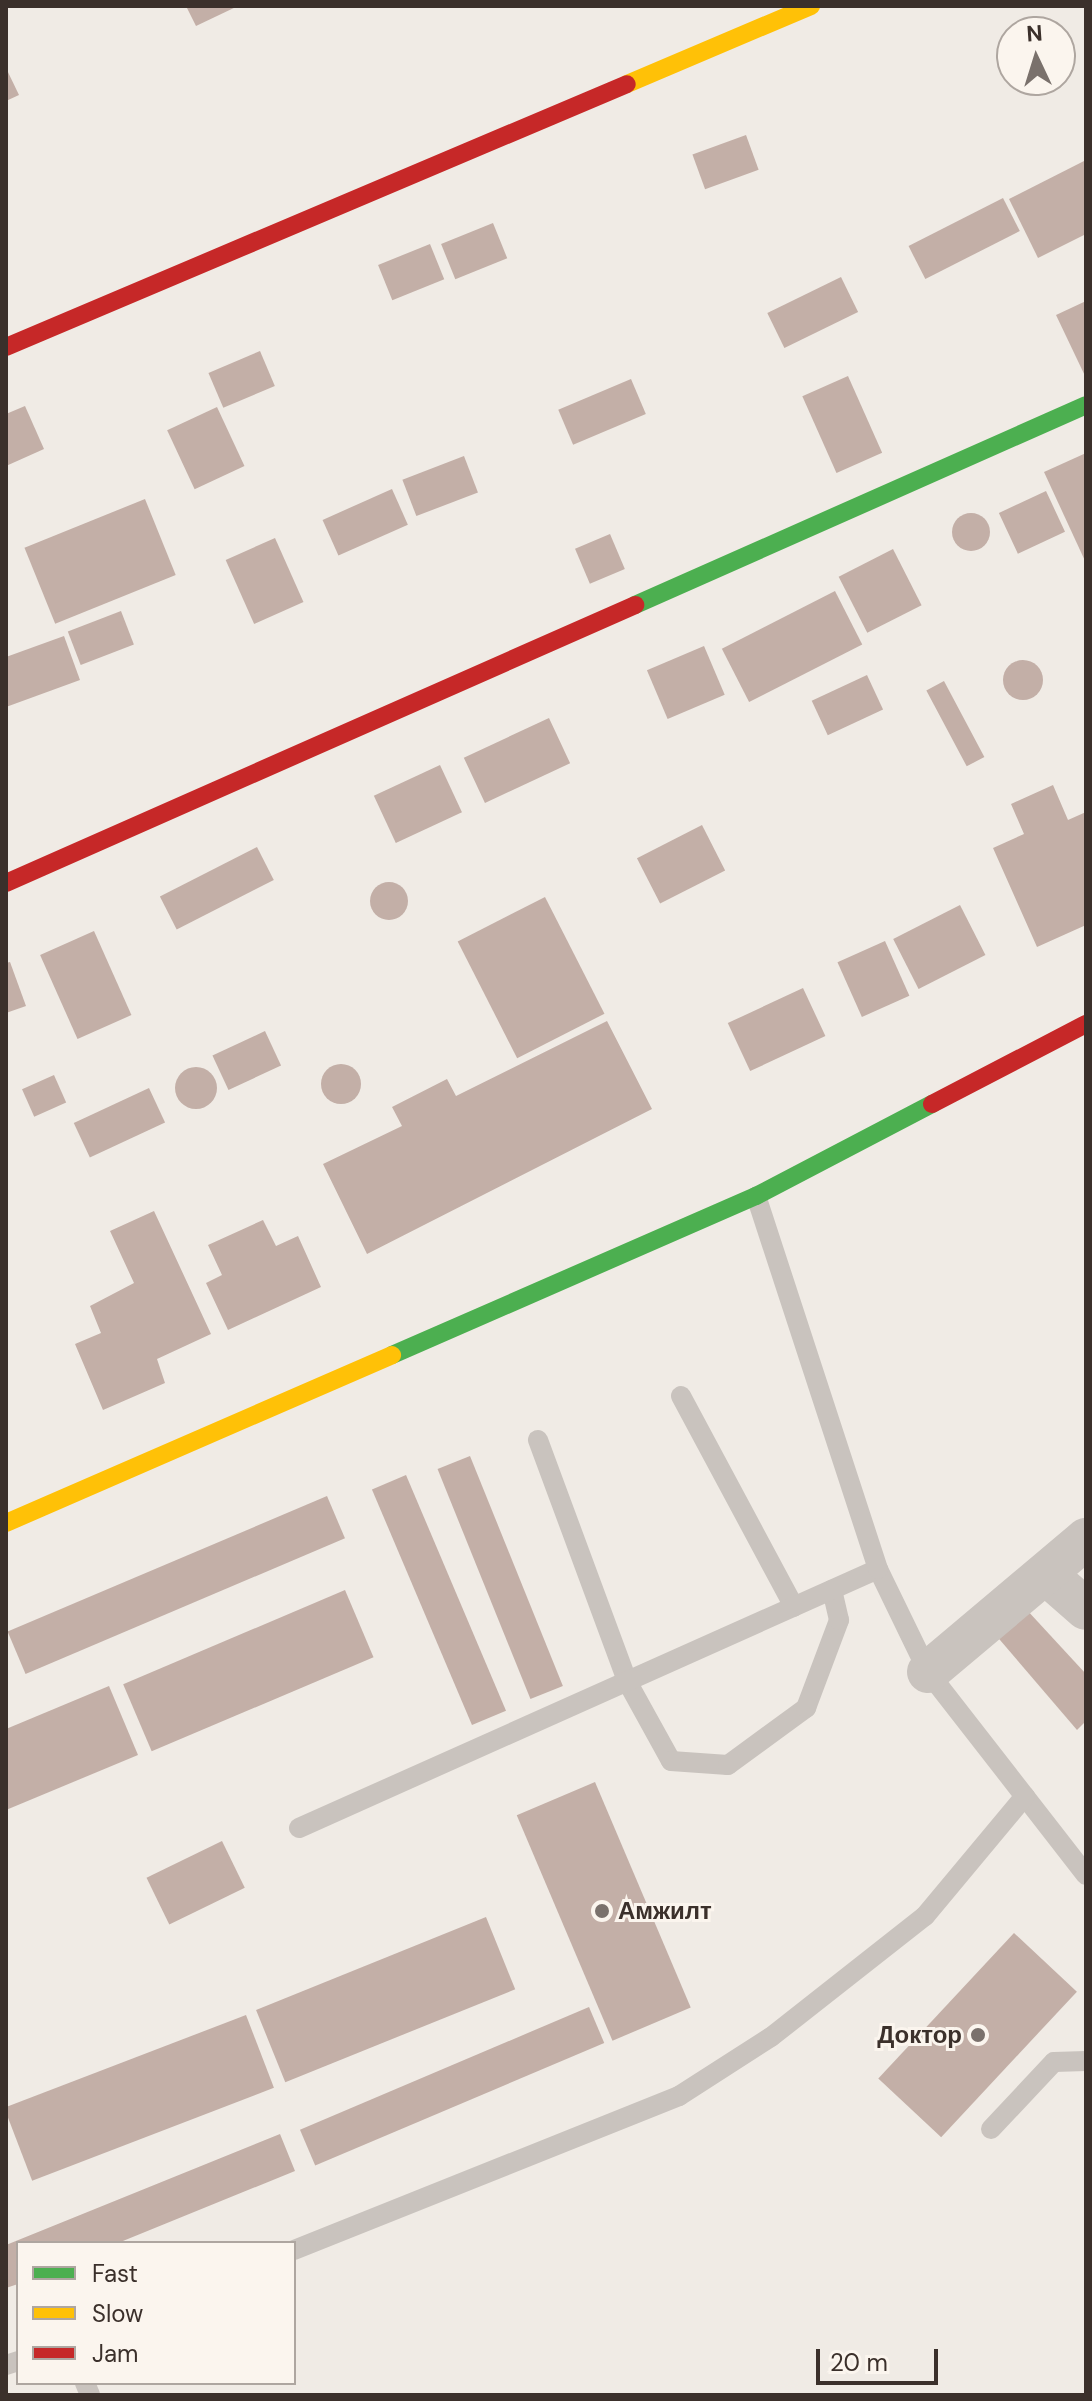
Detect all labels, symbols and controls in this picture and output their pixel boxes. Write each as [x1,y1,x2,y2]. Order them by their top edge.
north arrow [996,16,1076,96]
text: N [1025,19,1043,49]
place label: Амжилт [618,1897,712,1925]
marker: Амжилт [593,1902,611,1920]
place label: Доктор [877,2021,962,2049]
marker: Доктор [969,2026,987,2044]
legend [16,2241,296,2385]
text: Fast [92,2258,138,2289]
text: Slow [92,2298,143,2329]
scale bar [820,2333,942,2383]
text: Jam [92,2338,138,2369]
text: 20 m [830,2347,888,2378]

